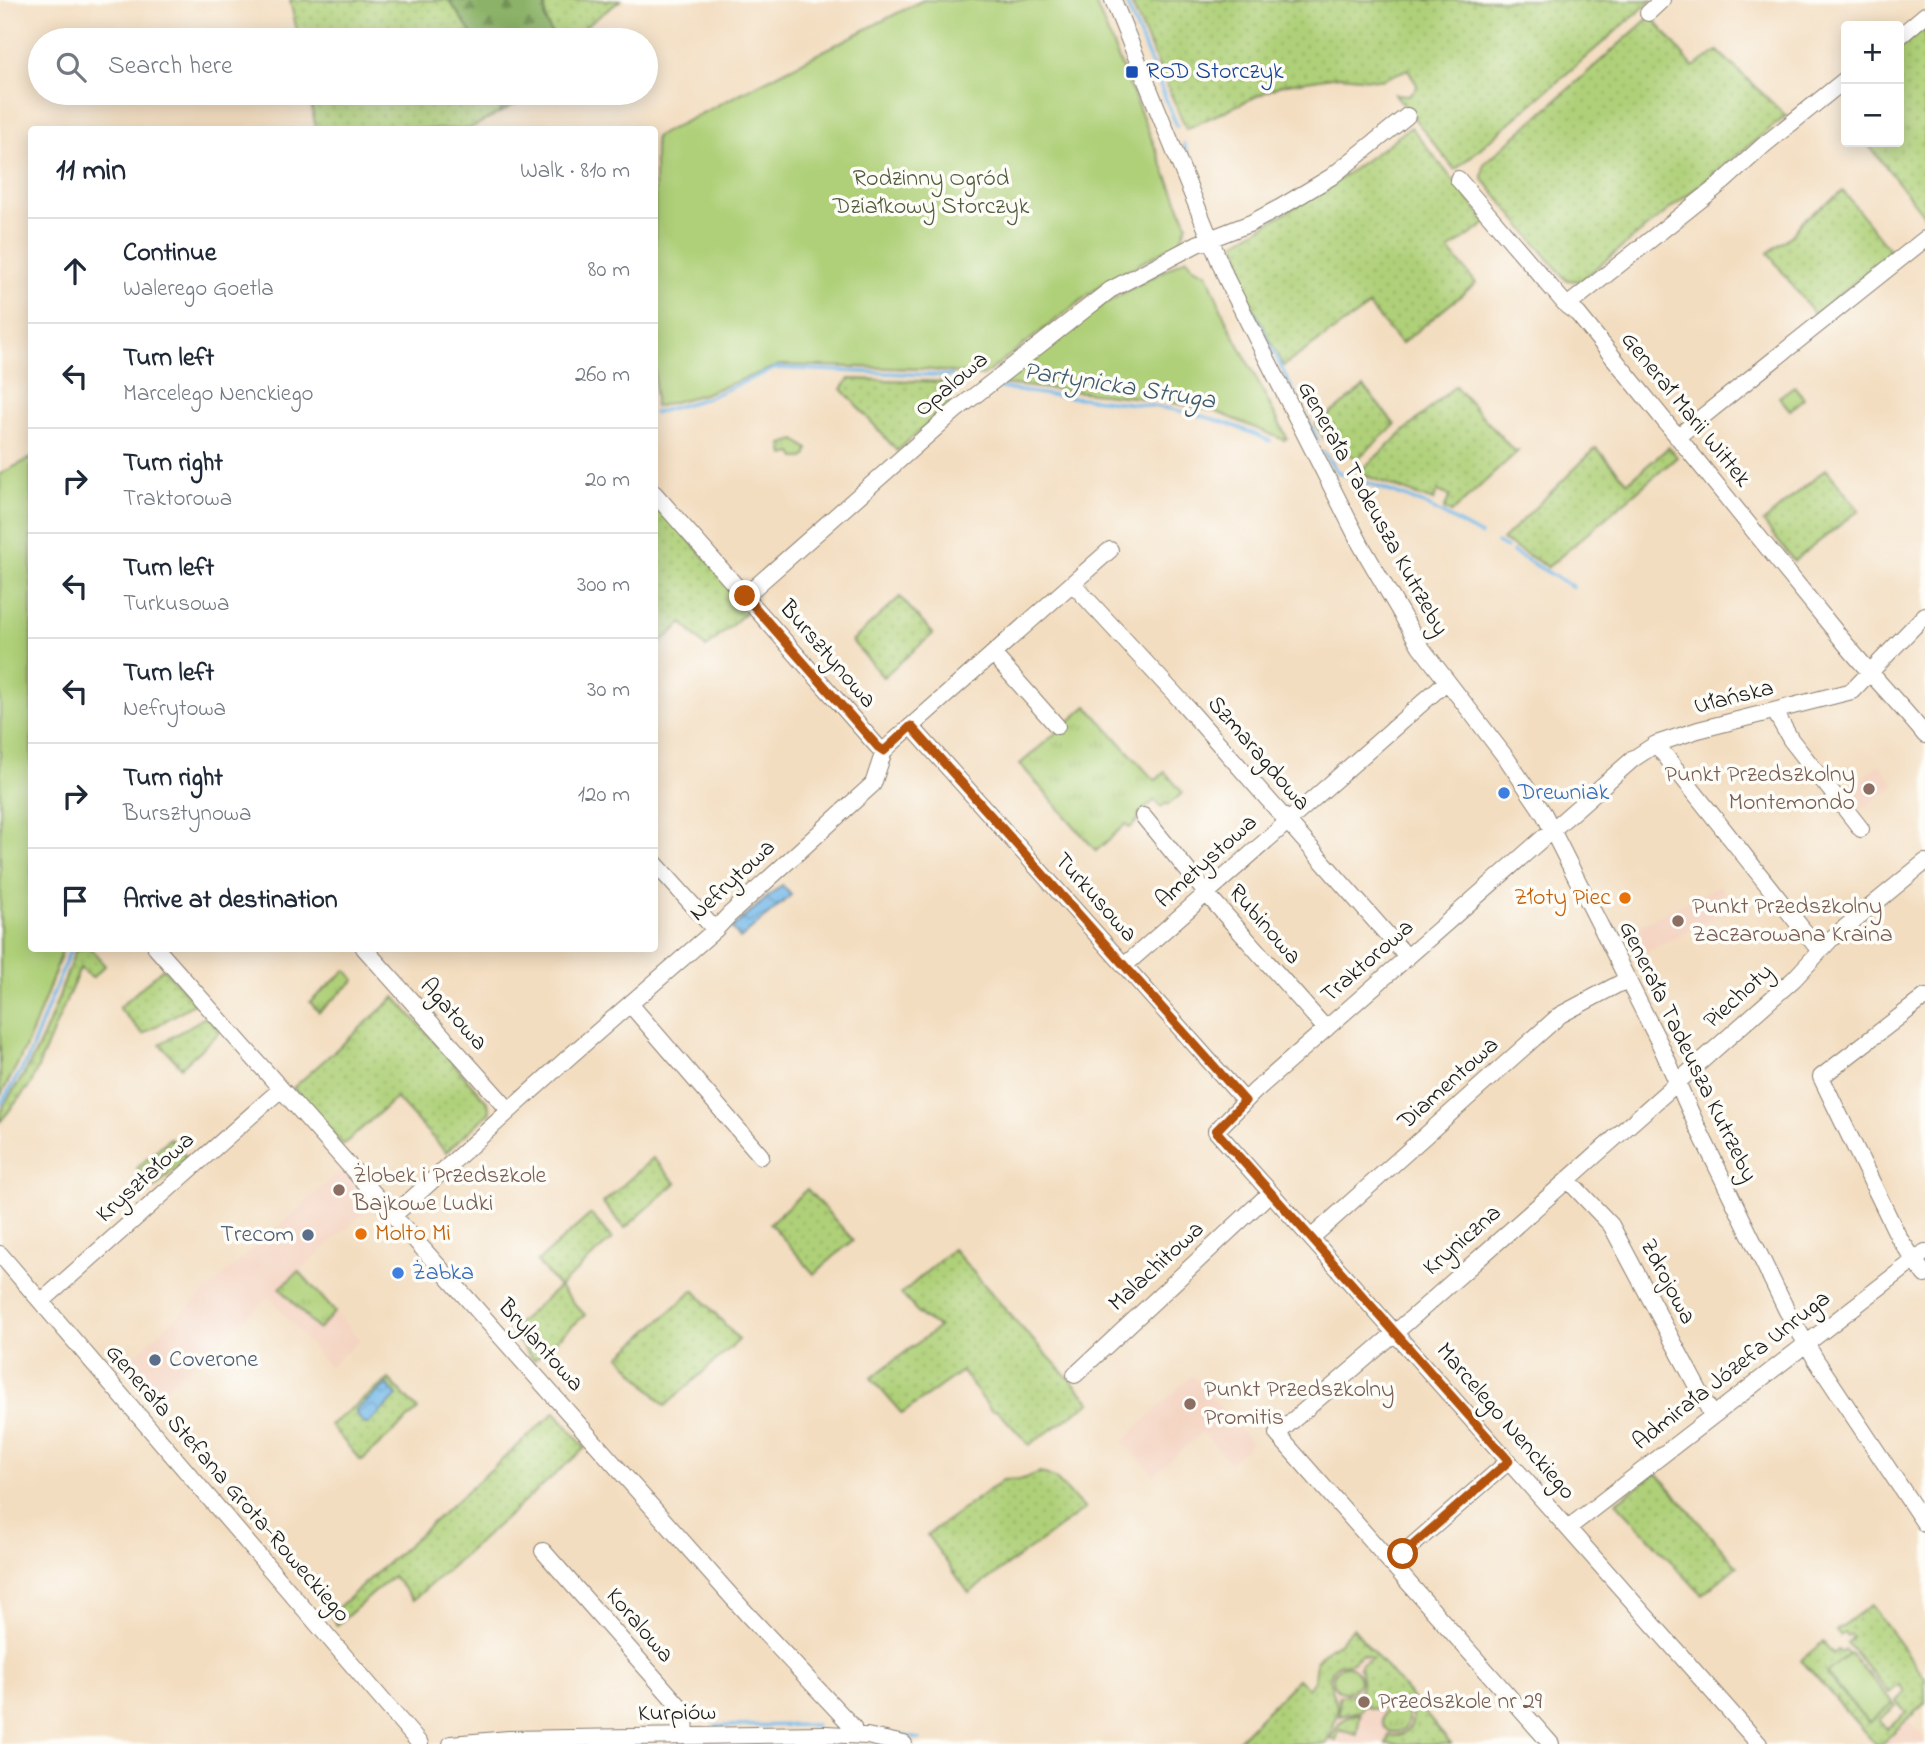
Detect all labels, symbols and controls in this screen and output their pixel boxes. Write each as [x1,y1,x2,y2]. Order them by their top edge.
map controls [1841,21,1904,147]
button: + [1841,21,1904,84]
search box [28,28,658,105]
icon: search [52,48,90,86]
text: Search here [108,48,233,86]
place label: ROD Storczyk [1146,55,1284,91]
marker: ROD Storczyk [1124,64,1140,80]
button: − [1841,84,1904,147]
text: 11 min [56,150,126,194]
text: Walk · 810 m [520,155,630,188]
park label: Rodzinny Ogród Działkowy Storczyk [832,162,1030,226]
text: Continue [123,235,216,273]
icon: ahead [56,252,94,290]
text: 80 m [588,254,630,287]
text: Walerego Goetla [123,273,274,306]
street label: Generał Marii Wittek [1611,325,1759,496]
text: Turn left [123,340,214,378]
street label: Opalowa [907,344,997,426]
water label: Partynicka Struga [1020,353,1219,421]
icon: left [56,357,94,395]
text: 260 m [575,359,630,392]
street label: Generała Tadeusza Kutrzeby [1286,375,1457,643]
text: Marcelego Nenckiego [123,378,313,411]
text: Turn right [123,445,223,483]
icon: right [56,462,94,500]
text: 20 m [585,464,630,497]
text: Traktorowa [123,483,232,516]
text: Turn left [123,550,214,588]
icon: left [56,567,94,605]
text: 300 m [577,569,630,602]
route end [729,580,760,611]
text: Turkusowa [123,588,229,621]
street label: Bursztynowa [768,592,884,718]
text: Turn left [123,655,214,693]
street label: Ułańska [1690,671,1778,725]
icon: left [56,672,94,710]
text: 30 m [587,674,630,707]
street label: Szmaragdowa [1198,689,1318,819]
text: Nefrytowa [123,693,226,726]
place label: Punkt Przedszkolny Montemondo [1665,758,1855,821]
text: Turn right [123,760,223,798]
place label: Drewniak [1517,776,1610,811]
icon: right [56,777,94,815]
text: 120 m [578,779,630,812]
marker: Punkt Przedszkolny Montemondo [1861,781,1877,797]
marker: Drewniak [1496,785,1512,801]
text: Bursztynowa [123,798,251,831]
street label: Ametystowa [1148,806,1267,918]
street label: Nefrytowa [682,832,785,931]
street label: Turkusowa [1045,845,1145,951]
street label: Rubinowa [1219,877,1309,973]
place label: Złoty Piec [1514,881,1611,917]
icon: arrive [56,882,94,920]
text: Arrive at destination [123,882,338,920]
marker: Złoty Piec [1617,890,1633,906]
place label: Punkt Przedszkolny Zaczarowana Kraina [1692,890,1893,953]
street label: Traktorowa [1314,911,1422,1013]
marker: Punkt Przedszkolny Zaczarowana Kraina [1670,913,1686,929]
street label: Generała Tadeusza Kutrzeby [1608,916,1766,1189]
street label: Piechoty [1696,956,1782,1039]
street label: Agatowa [411,971,495,1059]
street label: Diamentowa [1390,1029,1507,1140]
street label: Kryształowa [89,1124,204,1233]
place label: Żlobek i Przedszkole Bajkowe Ludki [352,1159,546,1222]
marker: Żlobek i Przedszkole Bajkowe Ludki [331,1182,347,1198]
street label: Kryniczna [1416,1197,1511,1286]
street label: Malachitowa [1101,1213,1213,1321]
place label: Molto Mi [375,1217,451,1252]
place label: Trecom [220,1218,294,1253]
marker: Molto Mi [353,1226,369,1242]
marker: Trecom [300,1227,316,1243]
street label: Zdrojowa [1630,1233,1704,1331]
place label: Żabka [412,1256,474,1291]
marker: Żabka [390,1265,406,1281]
street label: Admirała Józefa Unruga [1625,1282,1839,1460]
street label: Brylantowa [487,1291,591,1401]
street label: Marcelego Nenckiego [1427,1336,1583,1508]
street label: Generała Stefana Grota-Roweckiego [96,1337,358,1631]
place label: Coverone [169,1343,258,1378]
marker: Coverone [147,1352,163,1368]
place label: Punkt Przedszkolny Promitis [1204,1373,1394,1436]
marker: Punkt Przedszkolny Promitis [1182,1396,1198,1412]
route start [1387,1538,1418,1569]
street label: Koralowa [596,1581,682,1671]
place label: Przedszkole nr 29 [1378,1685,1543,1720]
marker: Przedszkole nr 29 [1356,1694,1372,1710]
street label: Kurpiów [638,1696,716,1732]

